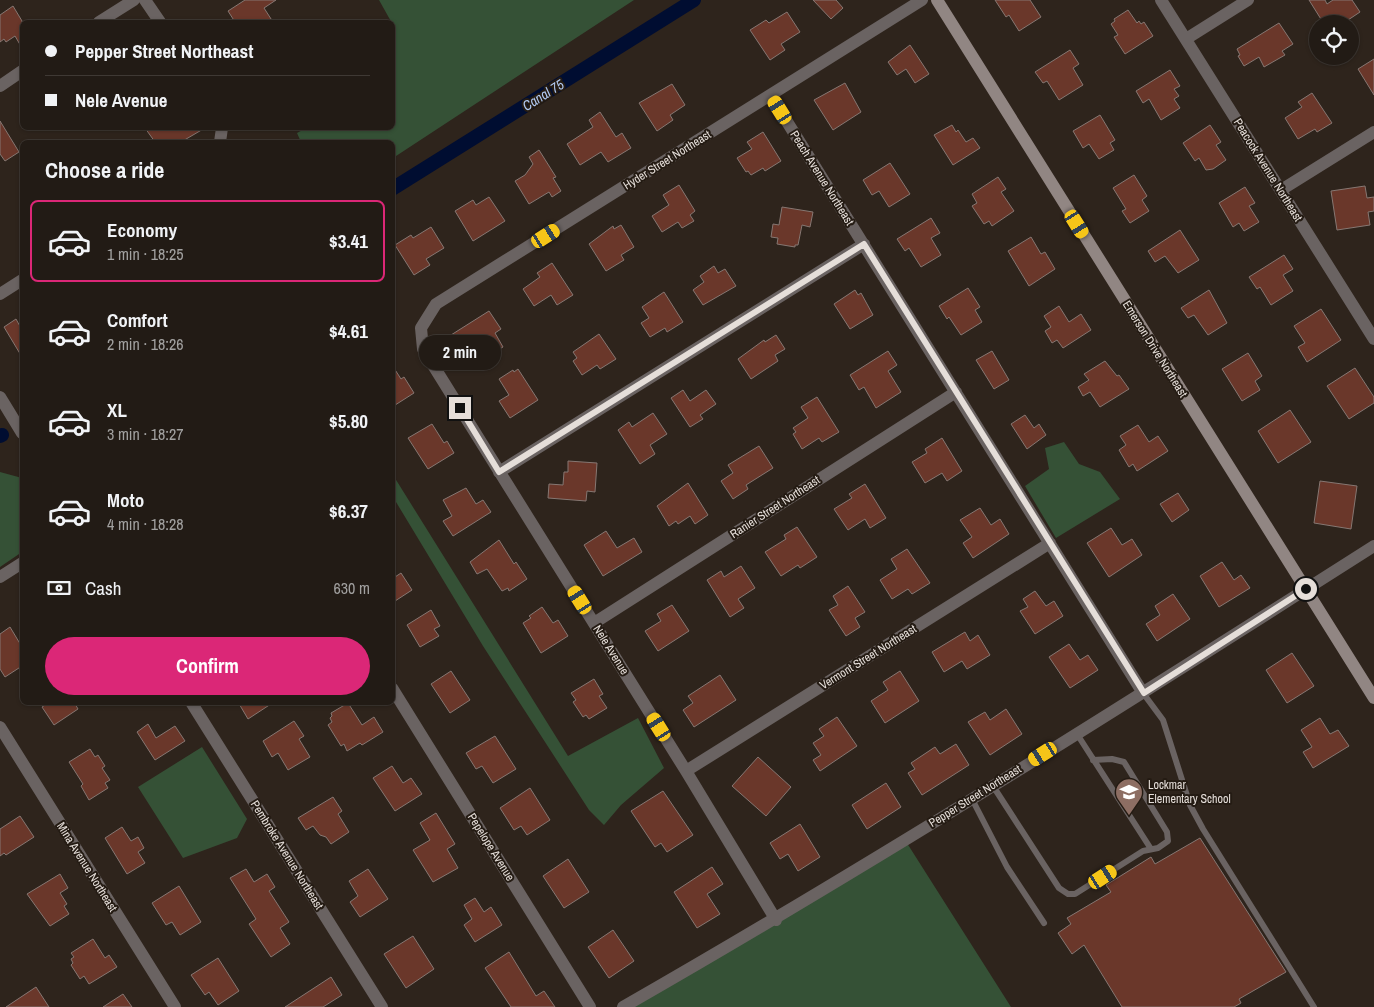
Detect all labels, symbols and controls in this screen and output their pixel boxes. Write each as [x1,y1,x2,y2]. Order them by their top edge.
map controls [1309,15,1359,65]
button: locate [1309,15,1359,65]
text: Pepper Street Northeast [75,38,253,64]
water label: Canal 75 [519,75,568,115]
text: Nele Avenue [75,87,167,113]
car [765,93,794,127]
street label: Peacock Avenue Northeast [1230,115,1306,225]
street label: Hyder Street Northeast [620,126,714,193]
street label: Peach Avenue Northeast [786,128,858,229]
text: Choose a ride [45,155,164,185]
car [1062,207,1091,241]
text: Economy [107,217,177,243]
icon: car [47,219,92,264]
car [529,222,562,250]
text: $3.41 [329,228,368,254]
text: 1 min · 18:25 [107,243,184,265]
street label: Emerson Drive Northeast [1119,298,1191,401]
text: Comfort [107,307,168,333]
icon: car [47,309,92,354]
text: $4.61 [329,318,368,344]
text: 2 min · 18:26 [107,333,184,355]
callout: 2 min [419,336,501,370]
text: 2 min [443,341,477,363]
text: XL [107,397,127,423]
route end [449,397,471,419]
icon: car [47,399,92,444]
text: $5.80 [329,408,368,434]
text: 3 min · 18:27 [107,423,184,445]
street label: Ranier Street Northeast [727,472,823,542]
text: Moto [107,487,144,513]
icon: car [47,489,92,534]
text: $6.37 [329,498,368,524]
text: 4 min · 18:28 [107,513,184,535]
icon: cash [45,574,73,602]
text: Cash [85,575,121,601]
text: 630 m [334,577,370,599]
route start [1295,578,1317,600]
car [565,583,594,617]
street label: Vermont Street Northeast [817,621,920,693]
street label: Nele Avenue [589,622,633,678]
button: Confirm [45,637,370,695]
car [644,710,673,744]
car [1026,740,1059,768]
street label: Pepper Street Northeast [926,761,1024,831]
school or university icon: Lockmar Elementary School [1114,777,1144,816]
place label: Lockmar Elementary School [1148,777,1231,807]
street label: Pembroke Avenue Northeast [247,797,327,913]
street label: Pepelope Avenue [464,810,518,884]
street label: Mina Avenue Northeast [53,819,121,915]
car [1086,863,1119,891]

